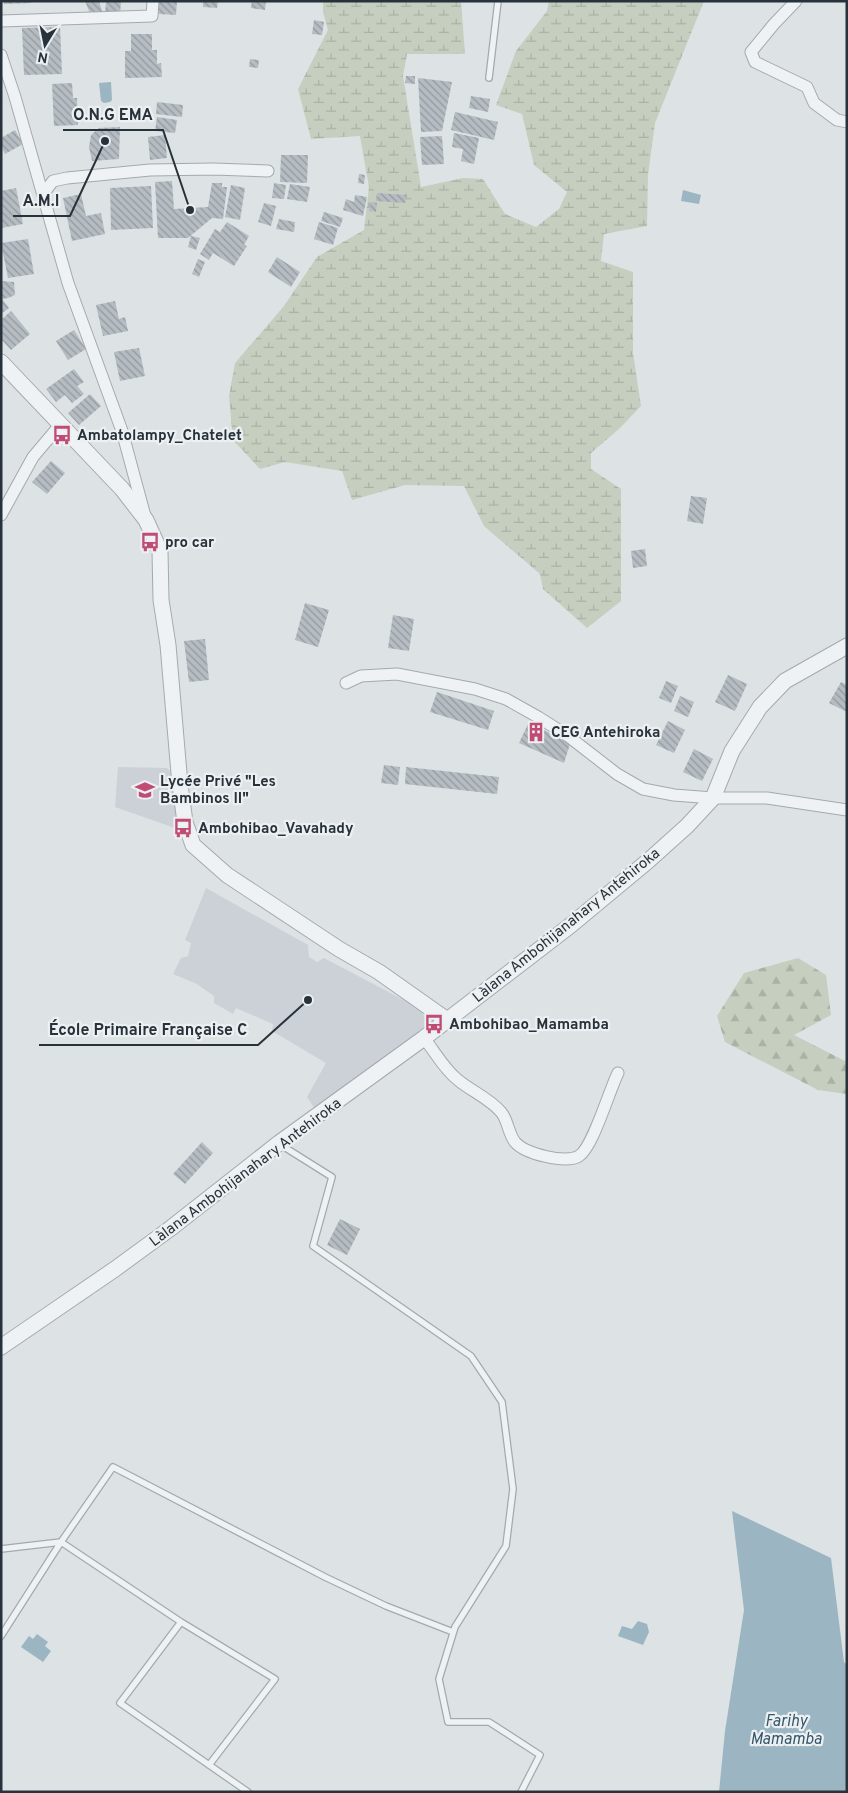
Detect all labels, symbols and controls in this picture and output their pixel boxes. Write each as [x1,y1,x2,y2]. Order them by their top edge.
north arrow [20,20,70,70]
text: N [37,47,49,66]
callout: O.N.G EMA [63,99,163,130]
text: O.N.G EMA [73,106,153,126]
callout: A.M.I [13,185,70,216]
text: A.M.I [22,192,60,212]
bus stop icon: Ambatolampy_Chatelet [51,424,73,446]
place label: Ambatolampy_Chatelet [77,427,242,446]
bus stop icon: pro car [139,531,161,553]
place label: pro car [165,534,215,553]
building icon: CEG Antehiroka [525,721,547,743]
place label: CEG Antehiroka [551,724,660,743]
place label: Lycée Privé "Les Bambinos II" [160,773,276,809]
school or university icon: Lycée Privé "Les Bambinos II" [134,779,156,801]
bus stop icon: Ambohibao_Vavahady [172,817,194,839]
place label: Ambohibao_Vavahady [198,820,354,839]
street label: Làlana Ambohijanahary Antehiroka [469,845,664,1008]
bus stop icon: Ambohibao_Mamamba [423,1013,445,1035]
callout: École Primaire Française C [39,1014,258,1045]
place label: Ambohibao_Mamamba [449,1016,609,1035]
text: École Primaire Française C [49,1019,247,1041]
street label: Làlana Ambohijanahary Antehiroka [146,1095,346,1252]
water label: Farihy Mamamba [750,1712,823,1750]

